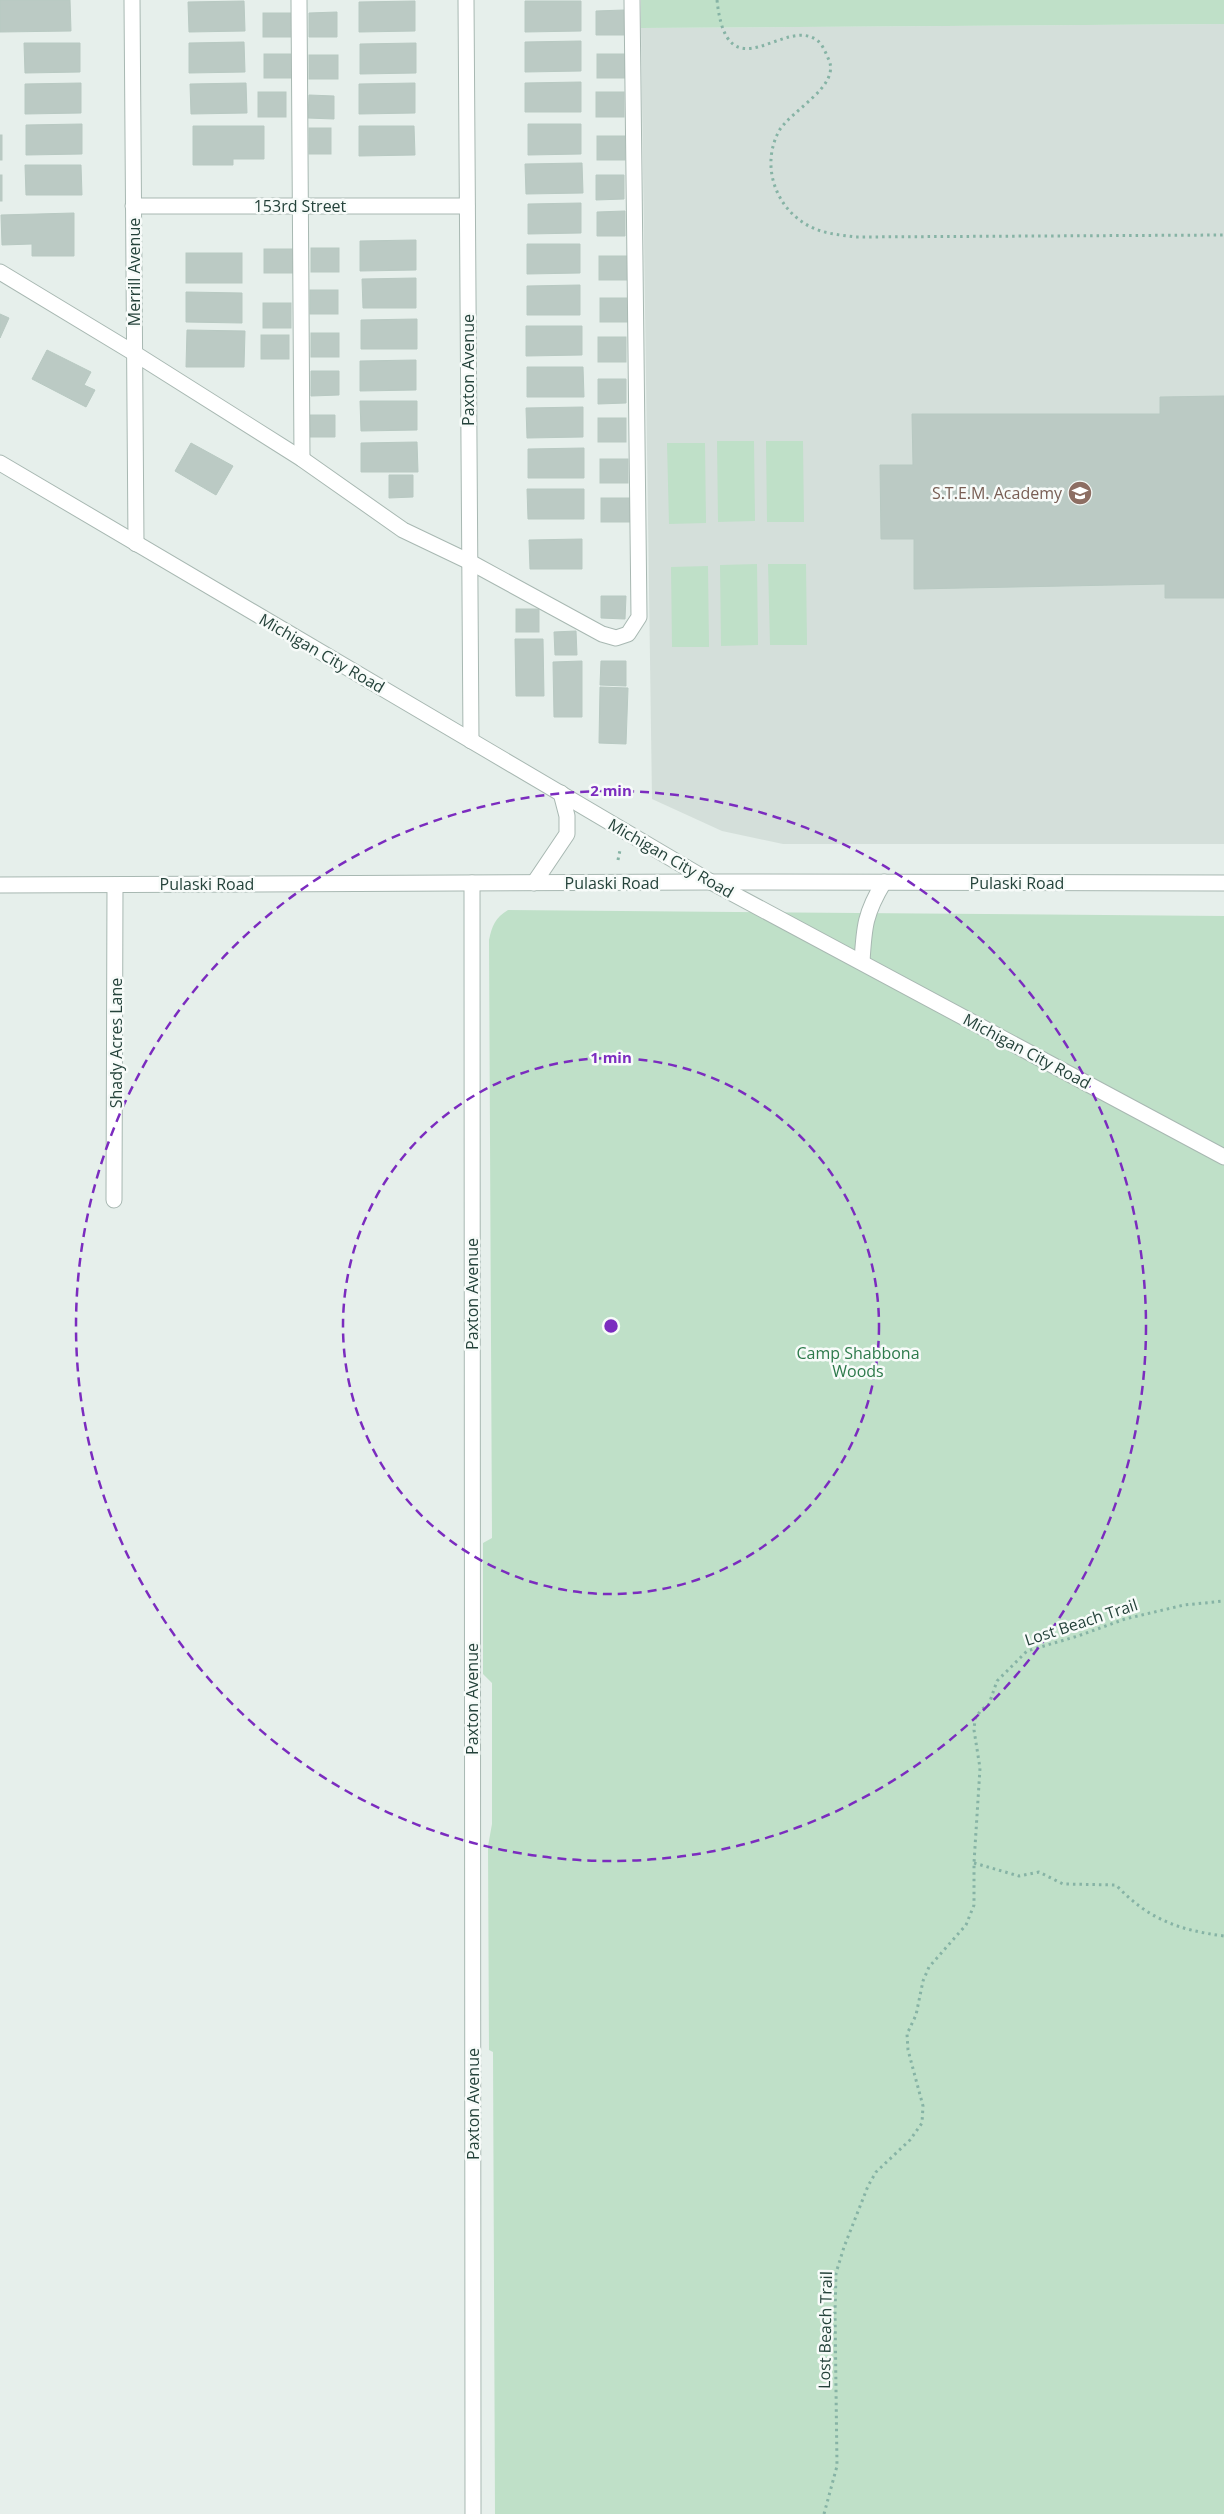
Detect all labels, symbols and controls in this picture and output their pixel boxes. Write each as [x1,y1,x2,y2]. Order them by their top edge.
street label: 153rd Street [254,195,347,217]
street label: Merrill Avenue [123,218,145,326]
street label: Paxton Avenue [457,314,479,426]
school or university icon: S.T.E.M. Academy [1067,480,1093,506]
place label: S.T.E.M. Academy [932,482,1063,504]
street label: Michigan City Road [255,608,389,698]
text: 2 min [590,780,632,800]
street label: Michigan City Road [604,813,738,903]
street label: Pulaski Road [565,872,659,894]
street label: Pulaski Road [970,872,1064,894]
street label: Pulaski Road [160,873,254,895]
street label: Shady Acres Lane [105,978,127,1108]
street label: Michigan City Road [959,1008,1095,1094]
text: 1 min [590,1047,632,1067]
street label: Paxton Avenue [461,1238,483,1350]
centre of rings [602,1317,620,1335]
park label: Camp Shabbona Woods [796,1342,920,1382]
street label: Lost Beach Trail [1022,1593,1140,1651]
street label: Paxton Avenue [461,1643,483,1755]
street label: Paxton Avenue [462,2048,484,2160]
street label: Lost Beach Trail [813,2271,837,2389]

